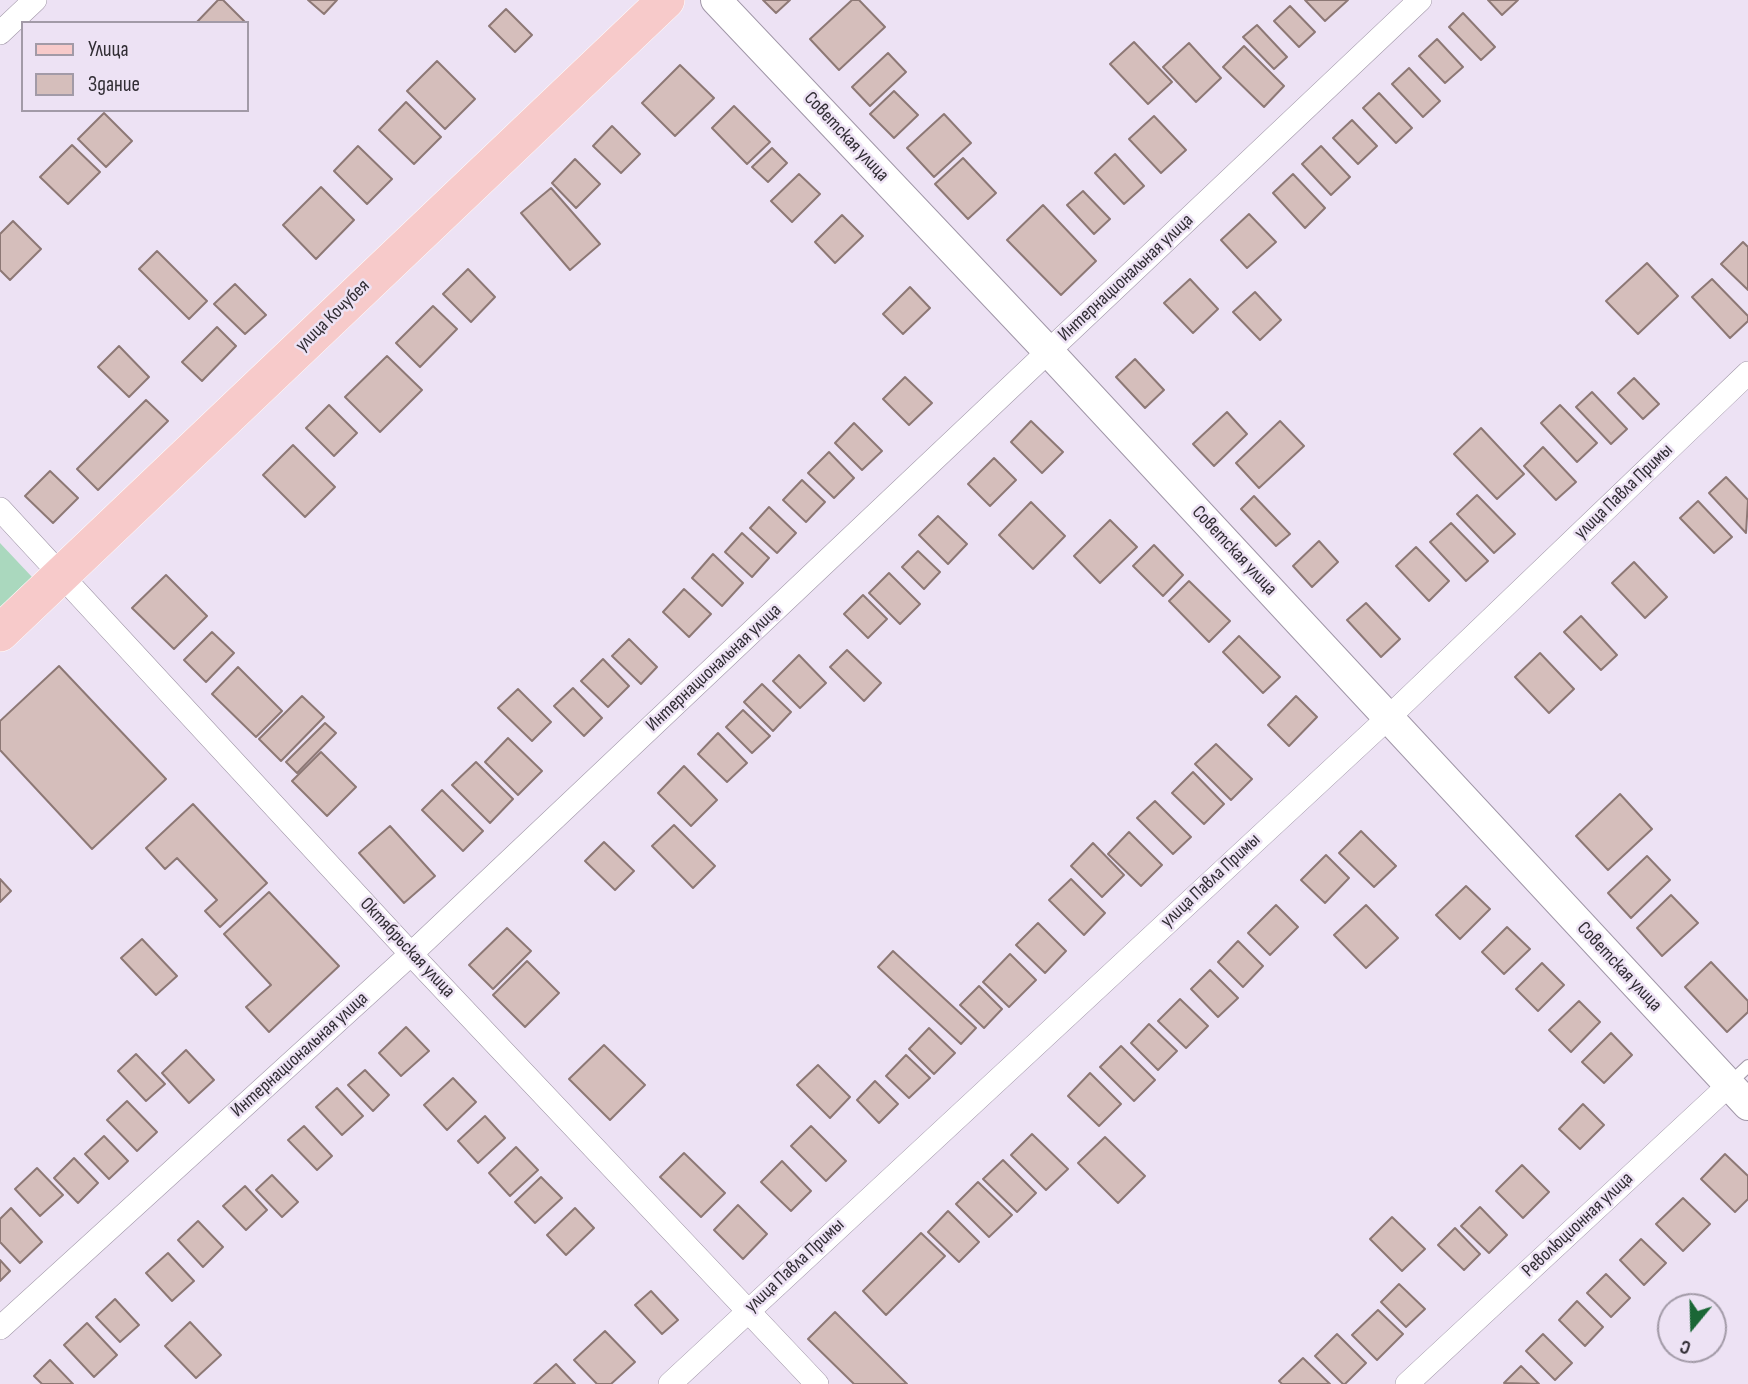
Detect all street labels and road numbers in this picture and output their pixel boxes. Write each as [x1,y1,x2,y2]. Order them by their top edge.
street label: Советская улица [799,87,893,187]
street label: Интернациональная улица [1054,209,1198,347]
street label: улица Кочубея [291,275,375,357]
street label: улица Павла Примы [1570,439,1678,545]
street label: Советская улица [1187,501,1281,601]
street label: Интернациональная улица [642,599,786,737]
street label: улица Павла Примы [1157,829,1265,933]
street label: Октябрьская улица [355,893,459,1003]
street label: Советская улица [1572,917,1666,1017]
street label: Интернациональная улица [227,987,373,1123]
street label: Революционная улица [1518,1168,1638,1282]
street label: улица Павла Примы [741,1214,849,1318]

